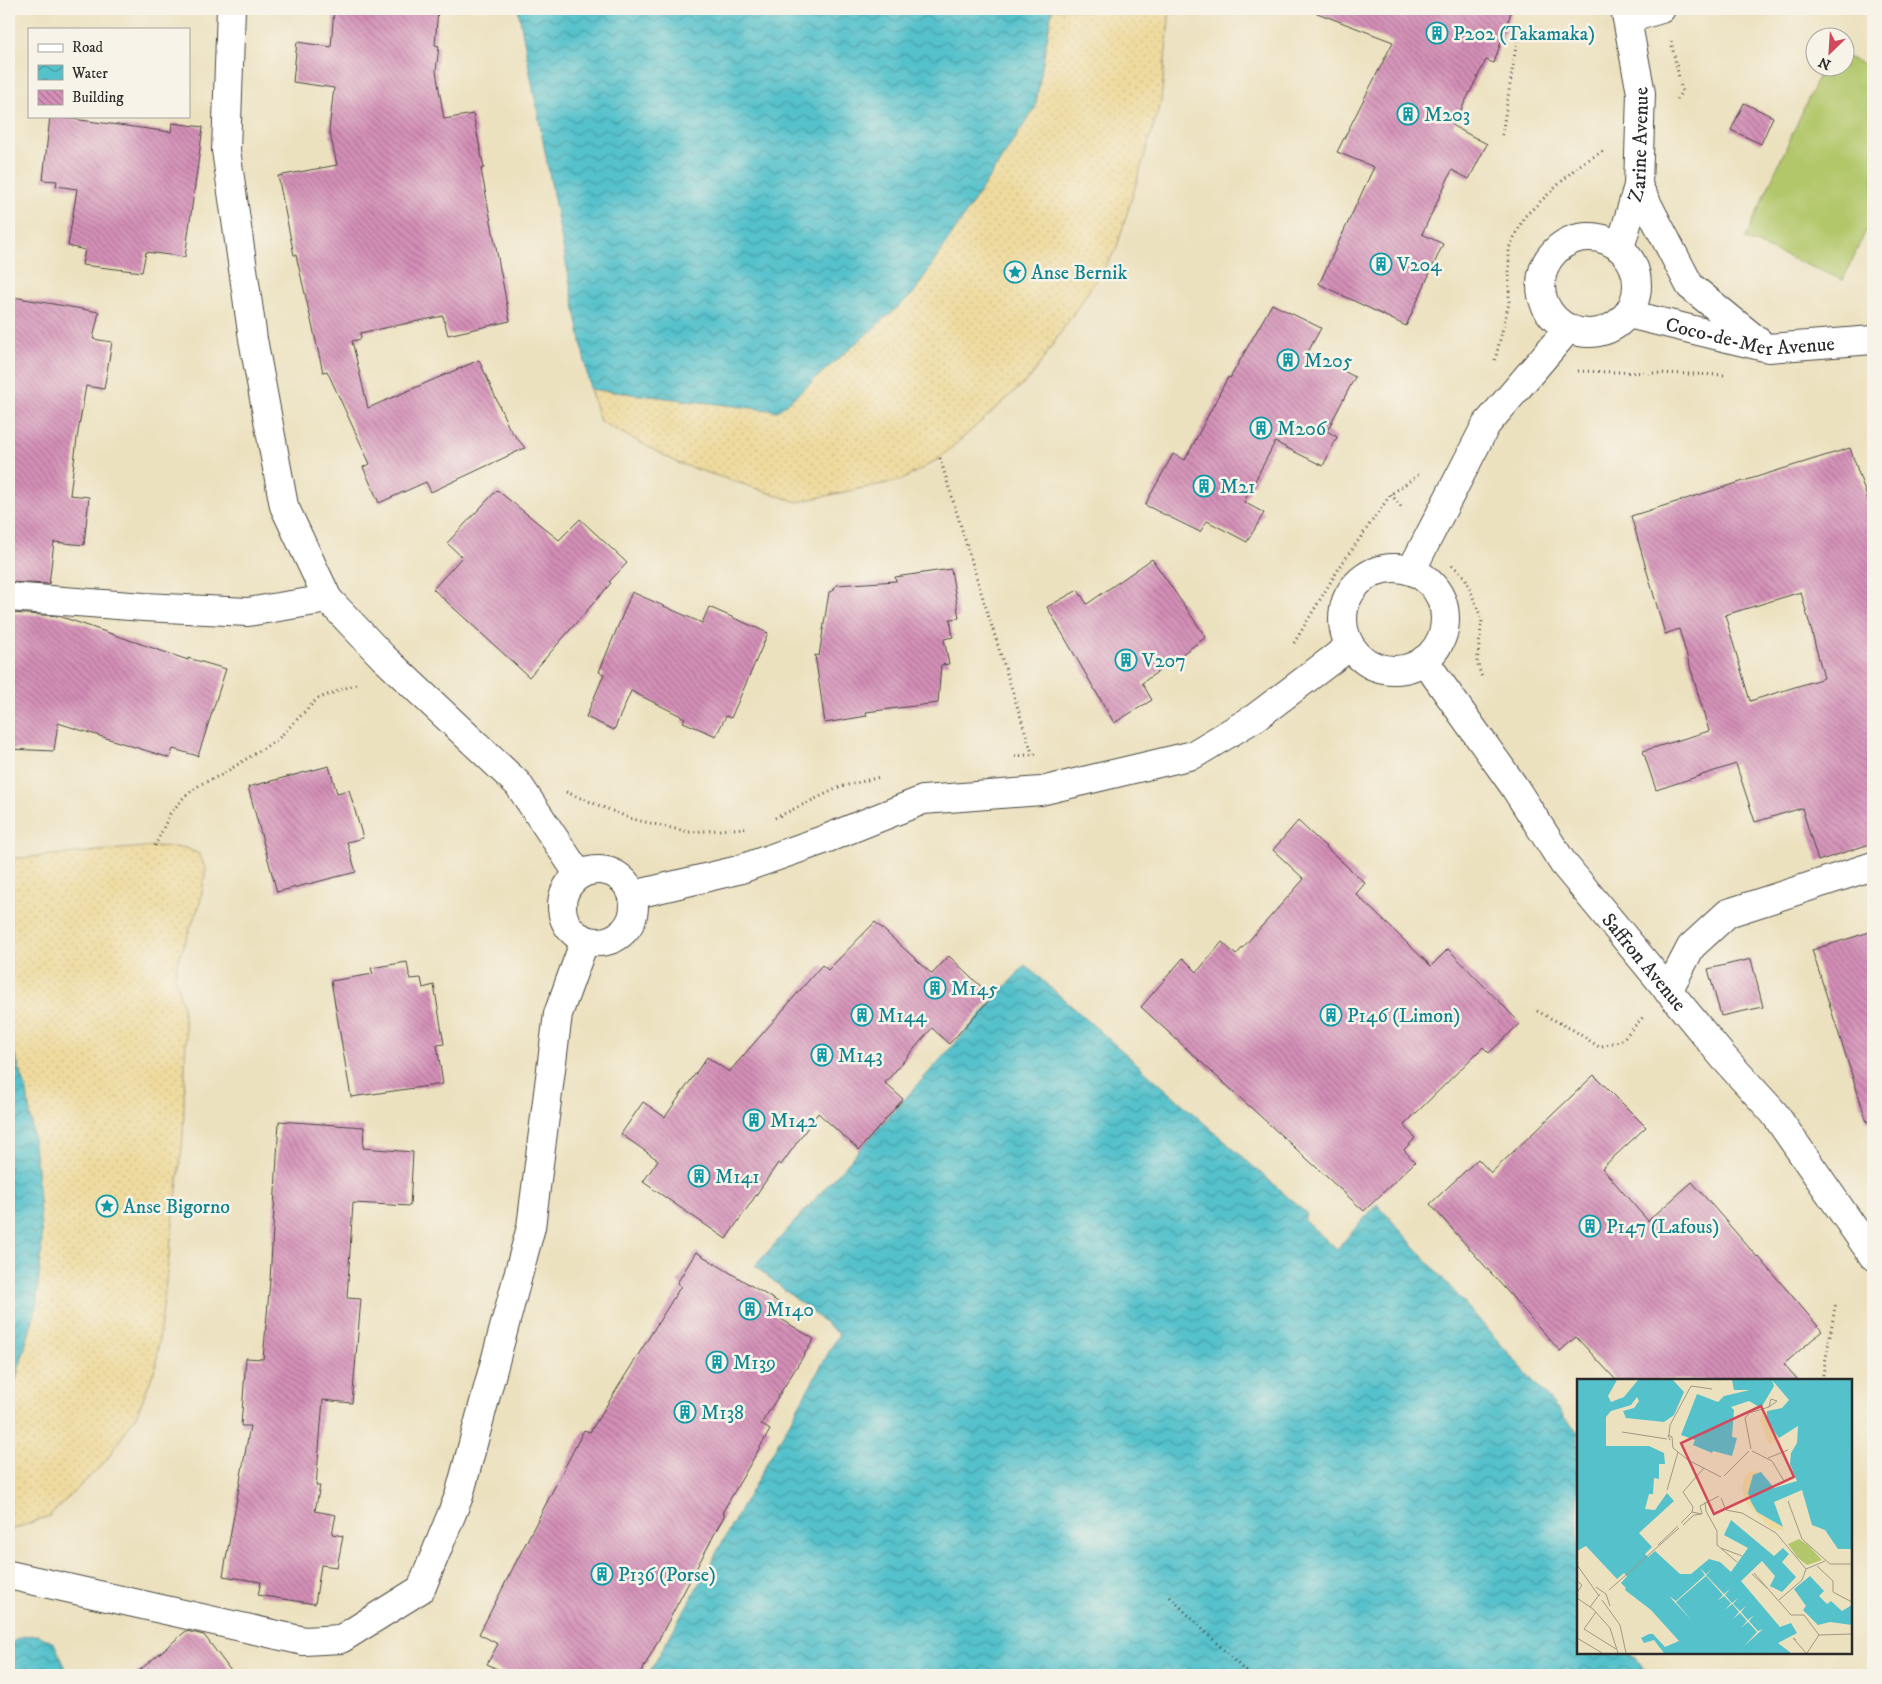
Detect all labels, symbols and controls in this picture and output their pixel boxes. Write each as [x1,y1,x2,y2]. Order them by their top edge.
building icon: P202 (Takamaka) [1425,21,1449,45]
place label: P202 (Takamaka) [1453,22,1595,47]
legend [28,28,190,118]
north arrow [1804,28,1854,78]
text: Road [72,38,104,57]
text: N [1815,52,1834,73]
text: Water [71,64,108,83]
street label: Zarine Avenue [1623,85,1655,205]
text: Building [72,88,124,107]
building icon: M203 [1396,102,1420,126]
place label: M203 [1424,103,1470,128]
building icon: V204 [1369,252,1393,276]
place label: V204 [1396,253,1442,278]
place icon: Anse Bernik [1003,260,1027,284]
place label: Anse Bernik [1031,261,1127,286]
street label: Coco-de-Mer Avenue [1663,313,1836,362]
building icon: M205 [1276,348,1300,372]
place label: M205 [1304,349,1353,374]
building icon: M206 [1249,416,1273,440]
place label: M206 [1277,417,1327,442]
building icon: M21 [1192,474,1216,498]
place label: M21 [1220,475,1255,500]
building icon: V207 [1114,648,1138,672]
place label: V207 [1141,649,1186,674]
street label: Saffron Avenue [1596,908,1691,1017]
building icon: M145 [923,976,947,1000]
place label: M145 [951,977,998,1002]
building icon: M144 [850,1003,874,1027]
building icon: P146 (Limon) [1319,1003,1343,1027]
place label: M144 [878,1004,927,1029]
place label: P146 (Limon) [1347,1004,1460,1029]
building icon: M143 [810,1043,834,1067]
place label: M143 [838,1044,883,1069]
building icon: M142 [742,1108,766,1132]
place label: M142 [770,1109,817,1134]
building icon: M141 [687,1164,711,1188]
place label: M141 [715,1165,759,1190]
place icon: Anse Bigorno [95,1194,119,1218]
place label: Anse Bigorno [123,1195,230,1220]
building icon: P147 (Lafous) [1578,1214,1602,1238]
place label: P147 (Lafous) [1606,1215,1719,1240]
building icon: M140 [738,1297,762,1321]
place label: M140 [766,1298,814,1323]
building icon: M139 [705,1350,729,1374]
place label: M139 [733,1351,776,1376]
inset map [1577,1379,1852,1654]
building icon: M138 [673,1400,697,1424]
place label: M138 [701,1401,744,1426]
building icon: P136 (Porse) [590,1562,614,1586]
place label: P136 (Porse) [618,1563,716,1588]

